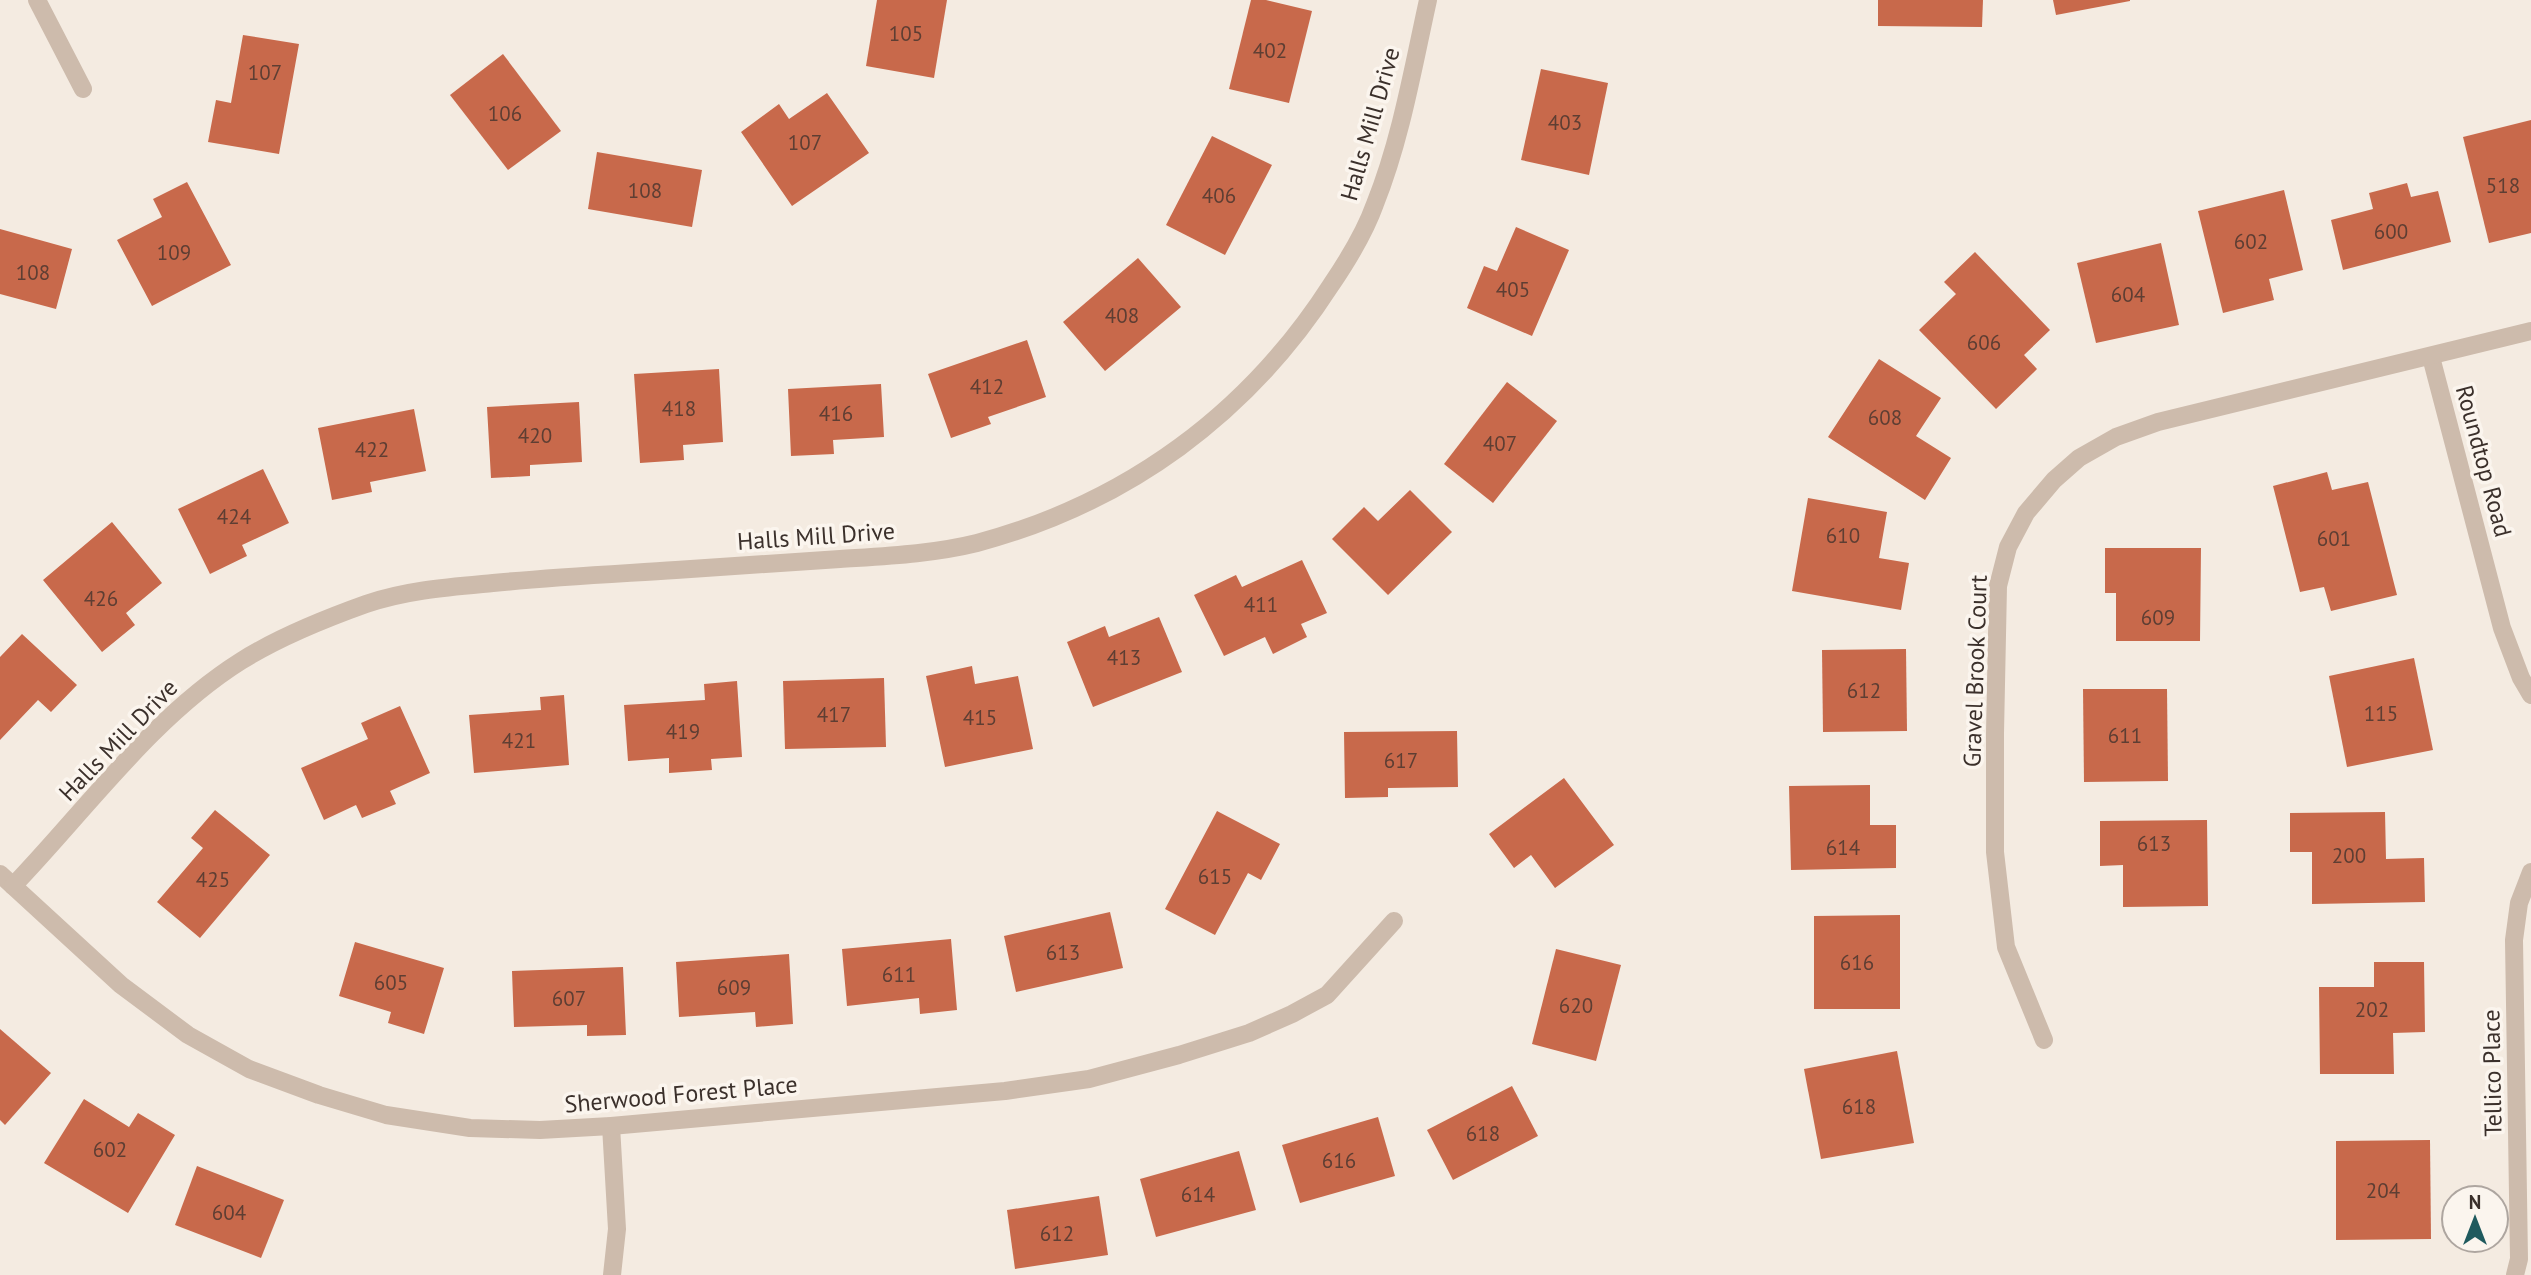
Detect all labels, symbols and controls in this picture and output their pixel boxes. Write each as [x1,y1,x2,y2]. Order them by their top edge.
house number: 105 [889,20,923,47]
house number: 402 [1253,37,1287,64]
street label: Halls Mill Drive [1333,44,1407,204]
house number: 107 [248,59,282,86]
house number: 106 [488,100,522,127]
house number: 403 [1548,109,1582,136]
house number: 107 [788,129,822,156]
house number: 518 [2486,172,2520,199]
house number: 108 [628,177,662,204]
house number: 406 [1202,182,1236,209]
house number: 600 [2374,218,2408,245]
house number: 602 [2234,228,2268,255]
house number: 109 [157,239,191,266]
house number: 108 [16,259,50,286]
house number: 405 [1496,276,1530,303]
house number: 604 [2111,281,2145,308]
house number: 408 [1105,302,1139,329]
house number: 606 [1967,329,2001,356]
house number: 412 [970,373,1004,400]
street label: Roundtop Road [2449,382,2519,540]
house number: 418 [662,395,696,422]
house number: 416 [819,400,853,427]
house number: 608 [1868,404,1902,431]
house number: 420 [518,422,552,449]
house number: 407 [1483,430,1517,457]
house number: 422 [355,436,389,463]
house number: 424 [217,503,251,530]
street label: Halls Mill Drive [736,515,896,557]
house number: 610 [1826,522,1860,549]
house number: 601 [2317,525,2351,552]
street label: Gravel Brook Court [1956,574,1994,768]
house number: 426 [84,585,118,612]
house number: 411 [1244,591,1278,618]
house number: 609 [2141,604,2175,631]
house number: 413 [1107,644,1141,671]
street label: Halls Mill Drive [52,672,184,808]
house number: 612 [1847,677,1881,704]
house number: 115 [2364,700,2398,727]
house number: 417 [817,701,851,728]
house number: 415 [963,704,997,731]
house number: 419 [666,718,700,745]
house number: 611 [2108,722,2142,749]
house number: 421 [502,727,536,754]
house number: 617 [1384,747,1418,774]
house number: 613 [2137,830,2171,857]
house number: 614 [1826,834,1860,861]
house number: 200 [2332,842,2366,869]
house number: 615 [1198,863,1232,890]
house number: 425 [196,866,230,893]
house number: 613 [1046,939,1080,966]
house number: 616 [1840,949,1874,976]
house number: 611 [882,961,916,988]
house number: 605 [374,969,408,996]
house number: 609 [717,974,751,1001]
house number: 607 [552,985,586,1012]
house number: 620 [1559,992,1593,1019]
house number: 202 [2355,996,2389,1023]
street label: Tellico Place [2475,1009,2509,1137]
street label: Sherwood Forest Place [563,1068,799,1120]
house number: 618 [1842,1093,1876,1120]
house number: 618 [1466,1120,1500,1147]
house number: 602 [93,1136,127,1163]
house number: 616 [1322,1147,1356,1174]
house number: 204 [2366,1177,2400,1204]
house number: 614 [1181,1181,1215,1208]
north arrow [2440,1184,2510,1254]
text: N [2469,1190,2481,1214]
house number: 604 [212,1199,246,1226]
house number: 612 [1040,1220,1074,1247]

